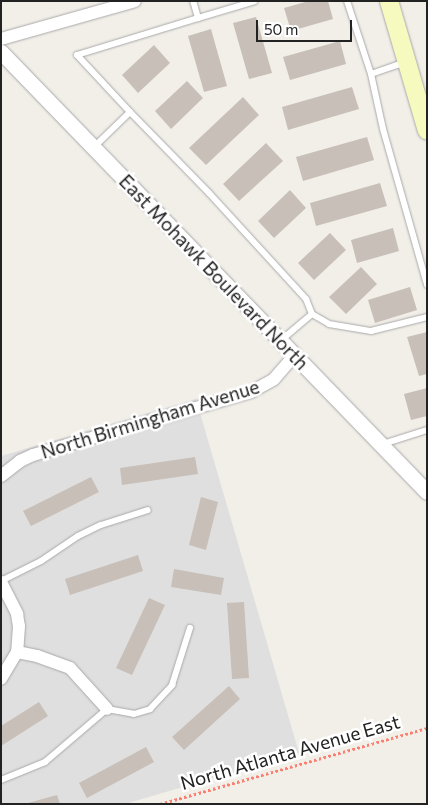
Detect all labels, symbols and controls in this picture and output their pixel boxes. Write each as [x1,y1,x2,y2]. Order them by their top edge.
scale bar [258,10,354,42]
text: 50 m [264,20,298,38]
street label: East Mohawk Boulevard North [115,170,313,374]
street label: North Birmingham Avenue [38,375,262,463]
street label: North Atlanta Avenue East [178,710,402,794]

